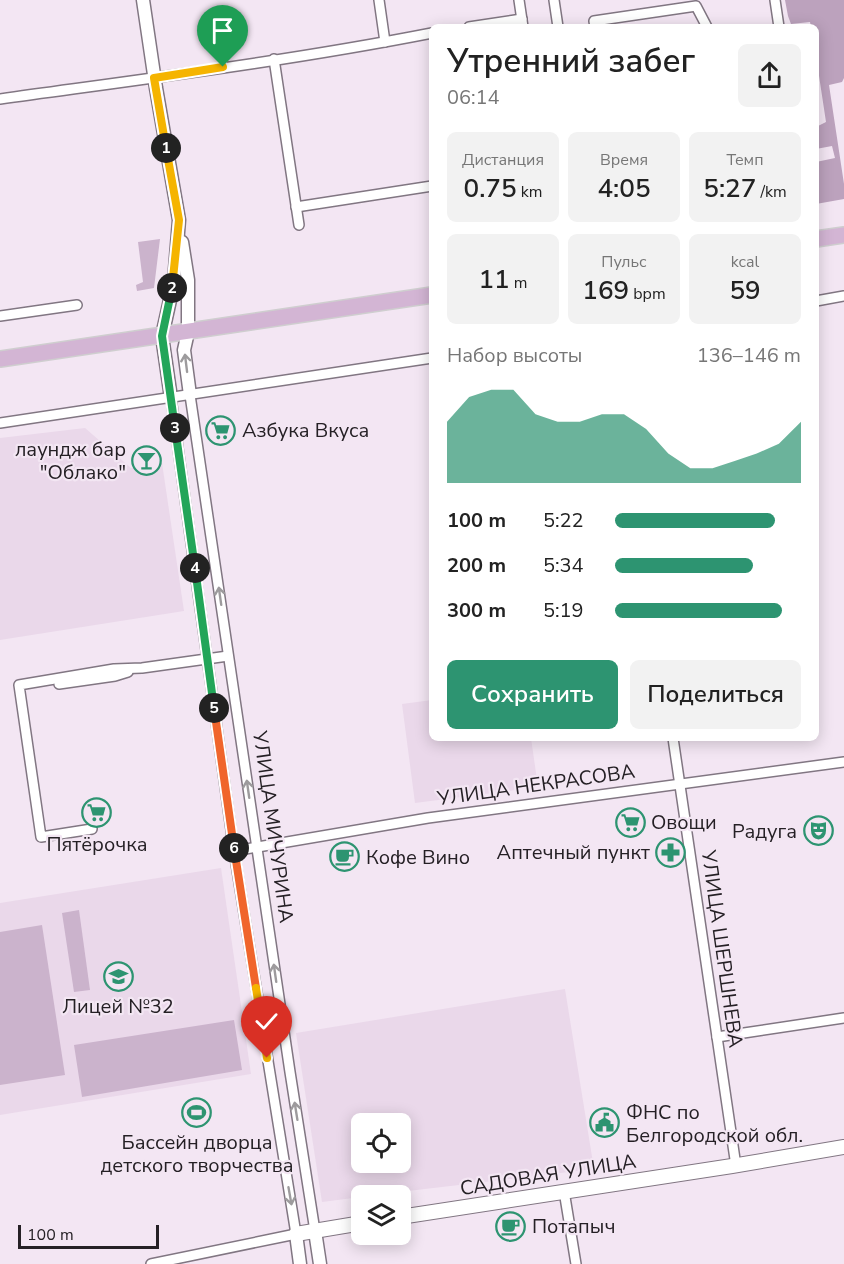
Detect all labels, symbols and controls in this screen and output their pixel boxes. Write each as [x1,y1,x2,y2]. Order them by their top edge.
pin [197,5,248,67]
icon: arrive [206,14,239,47]
text: Утренний забег [447,39,695,84]
button: share [738,44,801,107]
text: 06:14 [447,84,500,111]
pin: 1 [151,133,181,163]
text: 1 [161,137,171,159]
text: Дистанция [462,149,544,171]
text: Время [600,149,648,171]
text: Темп [727,149,763,171]
text: 0.75 [464,171,517,206]
text: 4:05 [598,171,650,206]
text: 5:27 [703,171,756,206]
text: km [517,181,542,203]
text: /km [756,181,787,203]
text: Пульс [601,251,647,273]
text: kcal [731,251,759,273]
text: 11 [478,262,510,297]
text: m [510,272,528,294]
pin: 2 [157,273,187,303]
text: 169 [582,273,629,308]
text: 59 [729,273,761,308]
text: 2 [167,277,177,299]
text: bpm [629,283,666,305]
text: Набор высоты [447,342,582,369]
text: 136–146 m [697,342,801,369]
one-way arrow [180,354,191,374]
pin: 3 [160,413,190,443]
supermarket icon: Азбука Вкуса [205,414,237,446]
text: 3 [170,417,180,439]
place label: Азбука Вкуса [242,417,369,444]
place label: лаундж бар "Облако" [15,436,126,486]
bar icon: лаундж бар "Облако" [131,445,163,477]
text: 100 m [447,507,506,534]
text: 5:22 [543,507,584,534]
text: 200 m [447,552,506,579]
text: 5:34 [543,552,584,579]
pin: 4 [180,553,210,583]
text: 4 [190,557,200,579]
one-way arrow [214,587,225,607]
text: 300 m [447,597,506,624]
text: 5:19 [543,597,584,624]
button: Сохранить [447,660,618,729]
button: Поделиться [630,660,801,729]
pin: 5 [199,693,229,723]
text: 5 [209,697,219,719]
street label: УЛИЦА МИЧУРИНА [246,728,300,925]
street label: УЛИЦА НЕКРАСОВА [434,758,637,812]
one-way arrow [242,780,253,800]
supermarket icon: Пятёрочка [81,797,113,829]
supermarket icon: Овощи [614,806,646,838]
place label: Овощи [651,809,717,836]
theatre icon: Радуга [802,815,834,847]
place label: Радуга [732,818,797,845]
place label: Пятёрочка [46,831,148,858]
pin: 6 [219,833,249,863]
pharmacy icon: Аптечный пункт [655,836,687,868]
text: 6 [229,837,239,859]
place label: Аптечный пункт [497,839,650,866]
cafe icon: Кофе Вино [329,841,361,873]
place label: Кофе Вино [366,844,470,871]
street label: УЛИЦА ШЕРШНЕВА [695,847,749,1050]
school or university icon: Лицей №32 [102,960,134,992]
one-way arrow [269,964,280,983]
place label: Лицей №32 [62,993,174,1020]
pin [241,996,292,1058]
icon: check [250,1005,283,1038]
sports icon: Бассейн дворца детского творчества [181,1096,213,1128]
place label: ФНС по Белгородской обл. [626,1099,803,1149]
one-way arrow [290,1101,301,1121]
public building icon: ФНС по Белгородской обл. [589,1107,621,1139]
map controls [351,1113,411,1245]
button: locate [351,1113,411,1173]
place label: Бассейн дворца детского творчества [101,1129,293,1179]
street label: САДОВАЯ УЛИЦА [458,1148,638,1202]
one-way arrow [285,1185,296,1205]
button: layers [351,1185,411,1245]
cafe icon: Потапыч [495,1210,527,1242]
place label: Потапыч [532,1213,615,1240]
scale bar [18,1222,159,1250]
text: 100 m [27,1224,74,1246]

